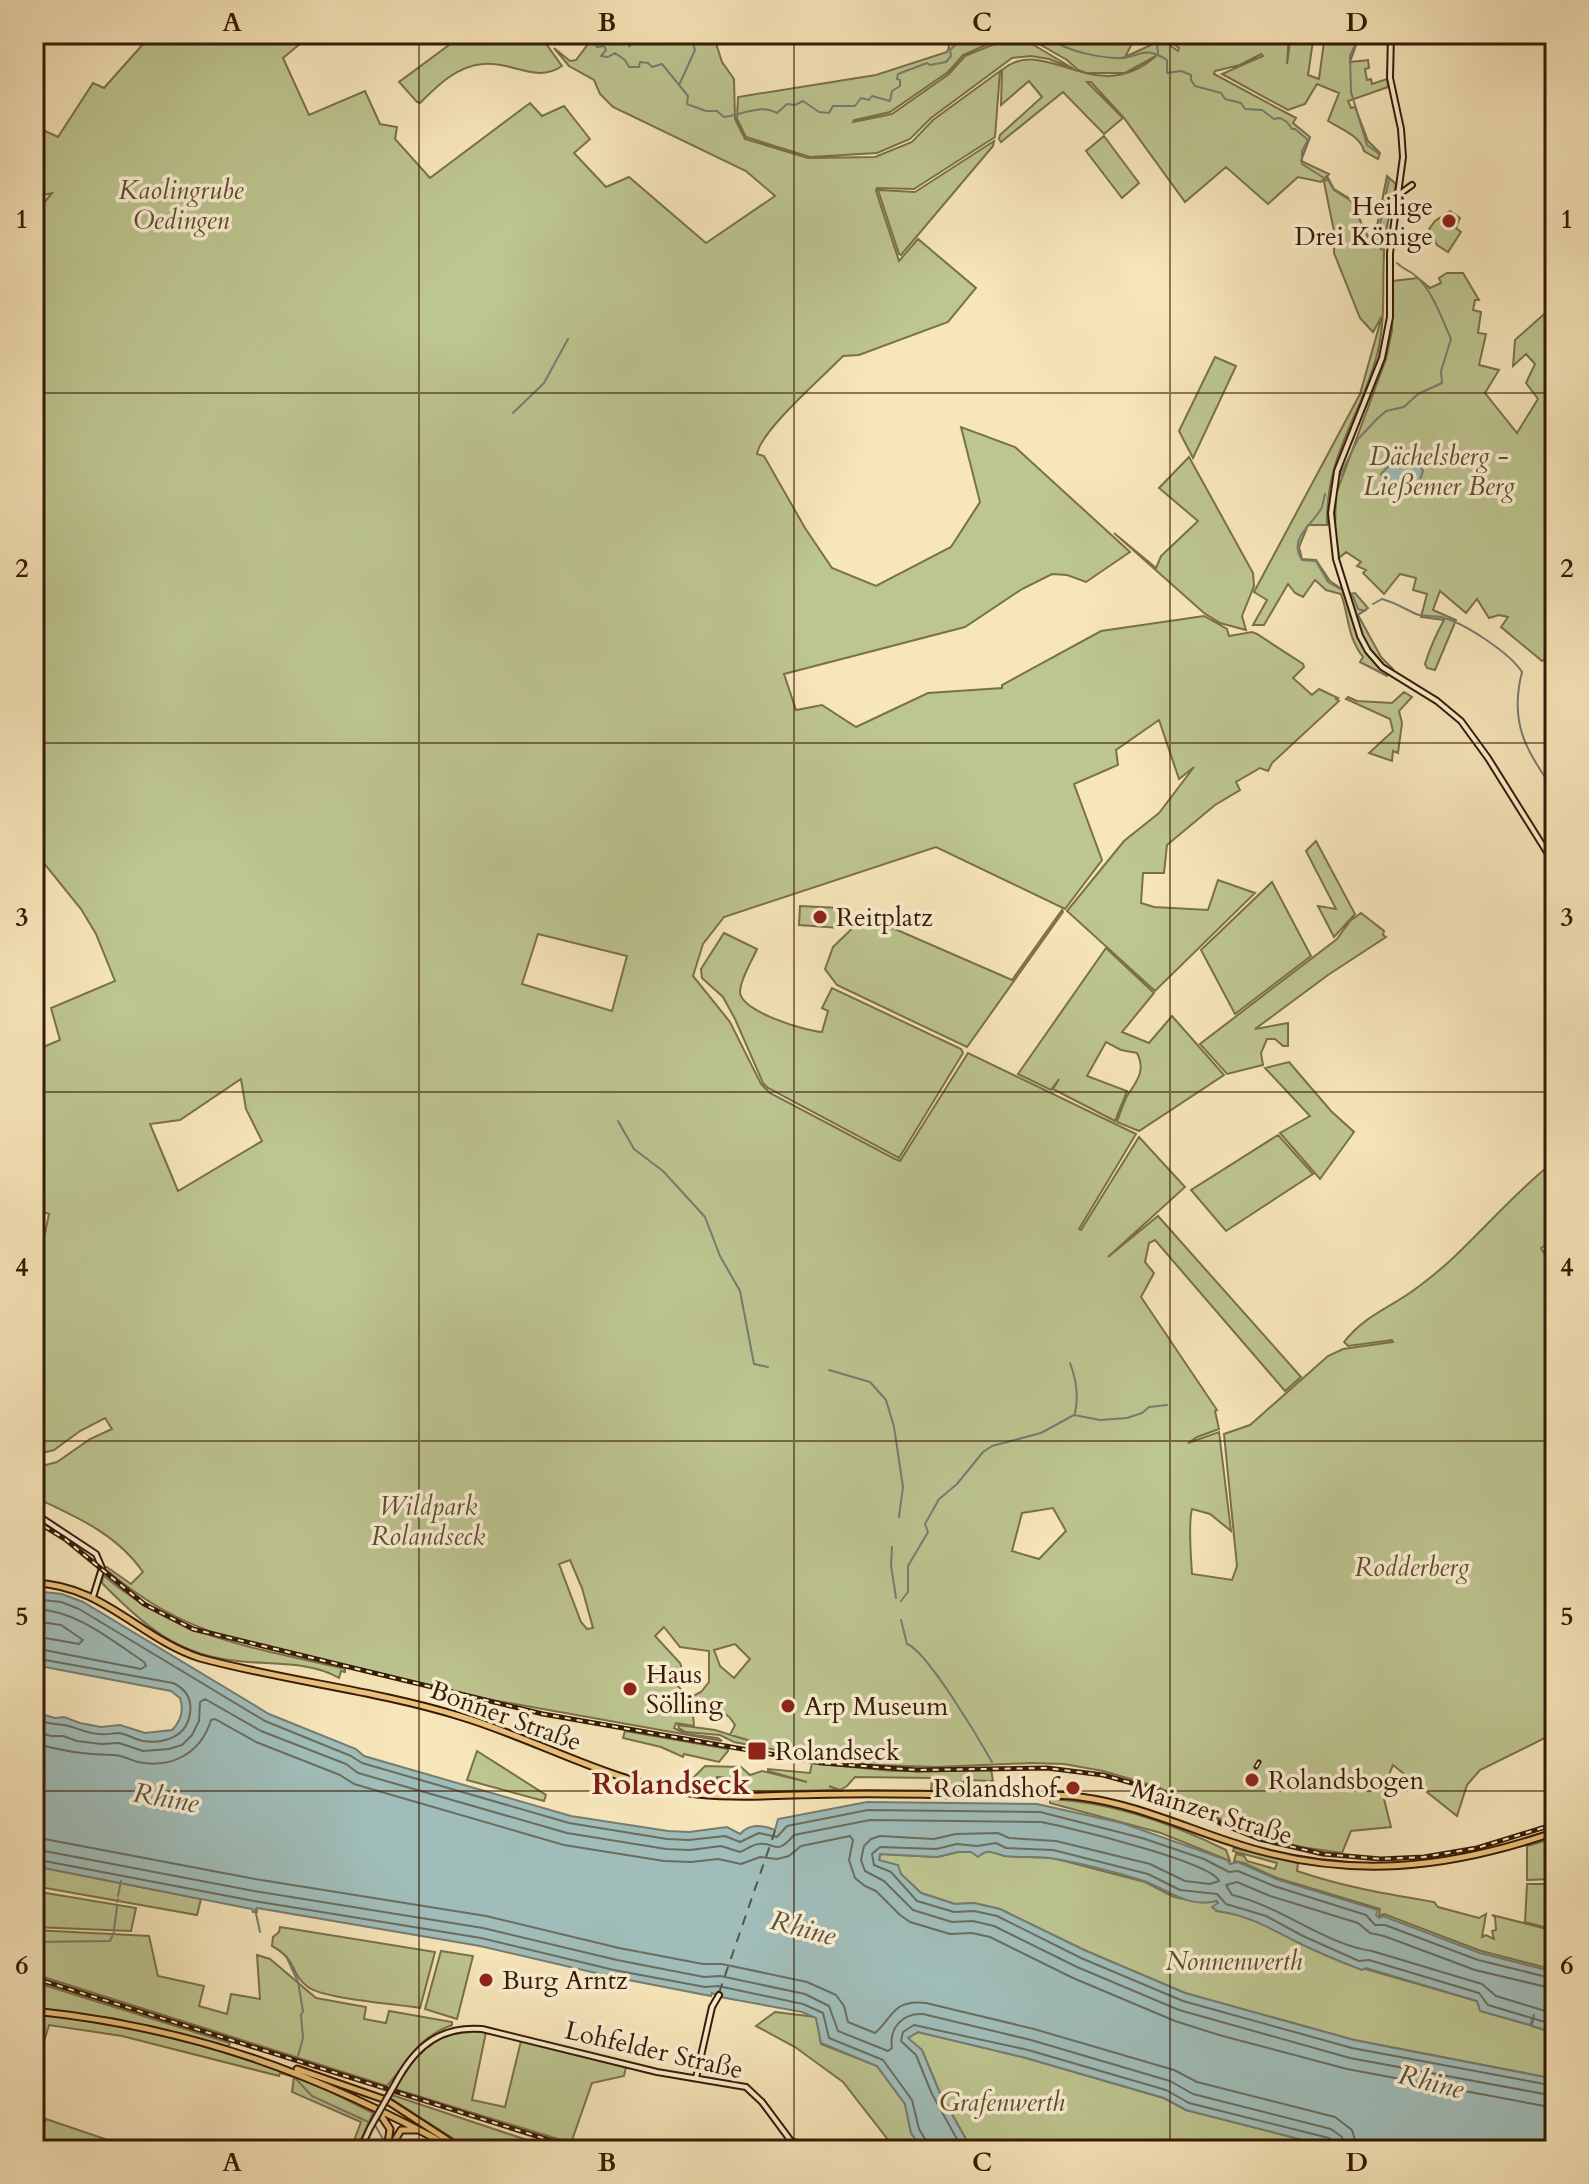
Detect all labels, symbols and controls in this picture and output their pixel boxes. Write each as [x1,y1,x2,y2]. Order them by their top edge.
text: A [222,5,242,40]
text: B [598,5,616,40]
text: C [972,5,992,40]
text: D [1346,5,1368,40]
park label: Kaolingrube Oedingen [118,173,245,238]
place label: Heilige Drei Könige [1294,189,1433,254]
text: 1 [15,202,29,237]
text: 1 [1560,202,1574,237]
marker: Heilige Drei Könige [1440,212,1458,230]
park label: Dächelsberg - Ließemer Berg [1363,439,1515,504]
text: 2 [15,551,29,586]
text: 2 [1560,551,1574,586]
text: 3 [15,900,29,935]
place label: Reitplatz [836,900,933,935]
text: 3 [1560,900,1574,935]
marker: Reitplatz [811,908,829,926]
text: 4 [15,1250,29,1285]
text: 4 [1560,1250,1574,1285]
park label: Wildpark Rolandseck [371,1489,485,1554]
park label: Rodderberg [1355,1550,1470,1585]
text: 5 [15,1599,29,1634]
text: 5 [1560,1599,1574,1634]
place label: Haus Sölling [646,1657,723,1722]
street label: Bonner Straße [425,1672,587,1760]
marker: Haus Sölling [621,1680,639,1698]
place label: Arp Museum [804,1689,948,1724]
marker: Arp Museum [779,1697,797,1715]
place label: Rolandseck [775,1734,900,1769]
marker: Rolandseck [746,1740,768,1762]
place label: Rolandsbogen [1268,1763,1425,1798]
district label: Rolandseck [592,1764,751,1805]
place label: Rolandshof [934,1771,1061,1806]
street label: Mainzer Straße [1127,1771,1297,1853]
marker: Rolandsbogen [1243,1771,1261,1789]
water label: Rhine [130,1774,202,1822]
marker: Rolandshof [1064,1779,1082,1797]
water label: Rhine [766,1901,840,1955]
park label: Nonnenwerth [1166,1944,1303,1979]
text: 6 [15,1948,29,1983]
text: 6 [1560,1948,1574,1983]
place label: Burg Arntz [502,1963,628,1998]
marker: Burg Arntz [477,1971,495,1989]
street label: Lohfelder Straße [562,2013,746,2087]
water label: Rhine [1394,2056,1468,2108]
park label: Grafenwerth [939,2085,1065,2120]
text: A [222,2145,242,2180]
text: B [598,2145,616,2180]
text: C [972,2145,992,2180]
text: D [1346,2145,1368,2180]

